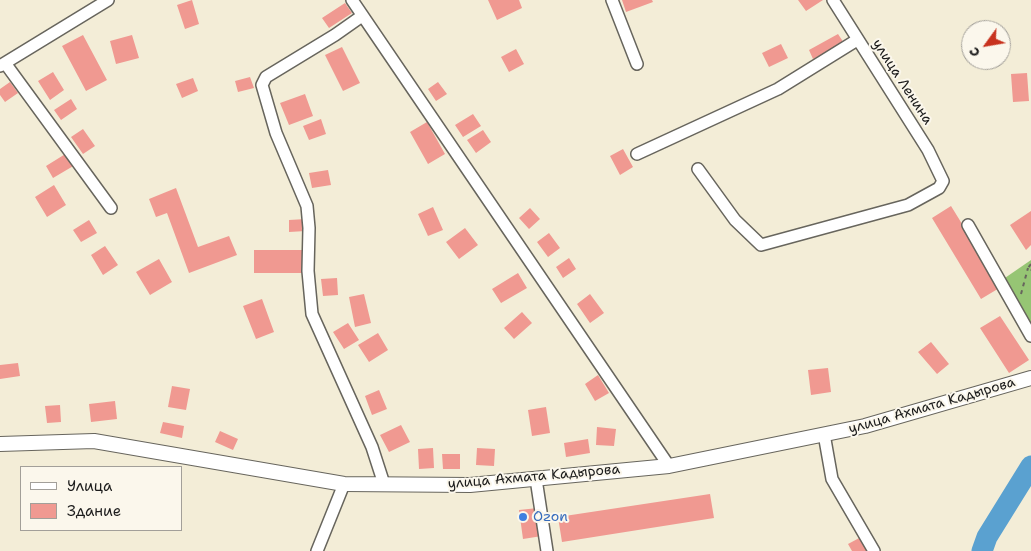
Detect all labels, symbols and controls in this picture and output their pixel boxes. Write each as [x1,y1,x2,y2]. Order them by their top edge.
north arrow [961,20,1011,70]
street label: улица Ленина [868,36,936,128]
text: С [964,44,984,61]
street label: улица Ахмата Кадырова [847,374,1017,438]
street label: улица Ахмата Кадырова [447,461,621,493]
legend [20,466,182,531]
text: Улица [67,476,112,496]
text: Здание [67,501,121,521]
place label: Ozon [533,509,568,525]
marker: Ozon [517,511,529,523]

